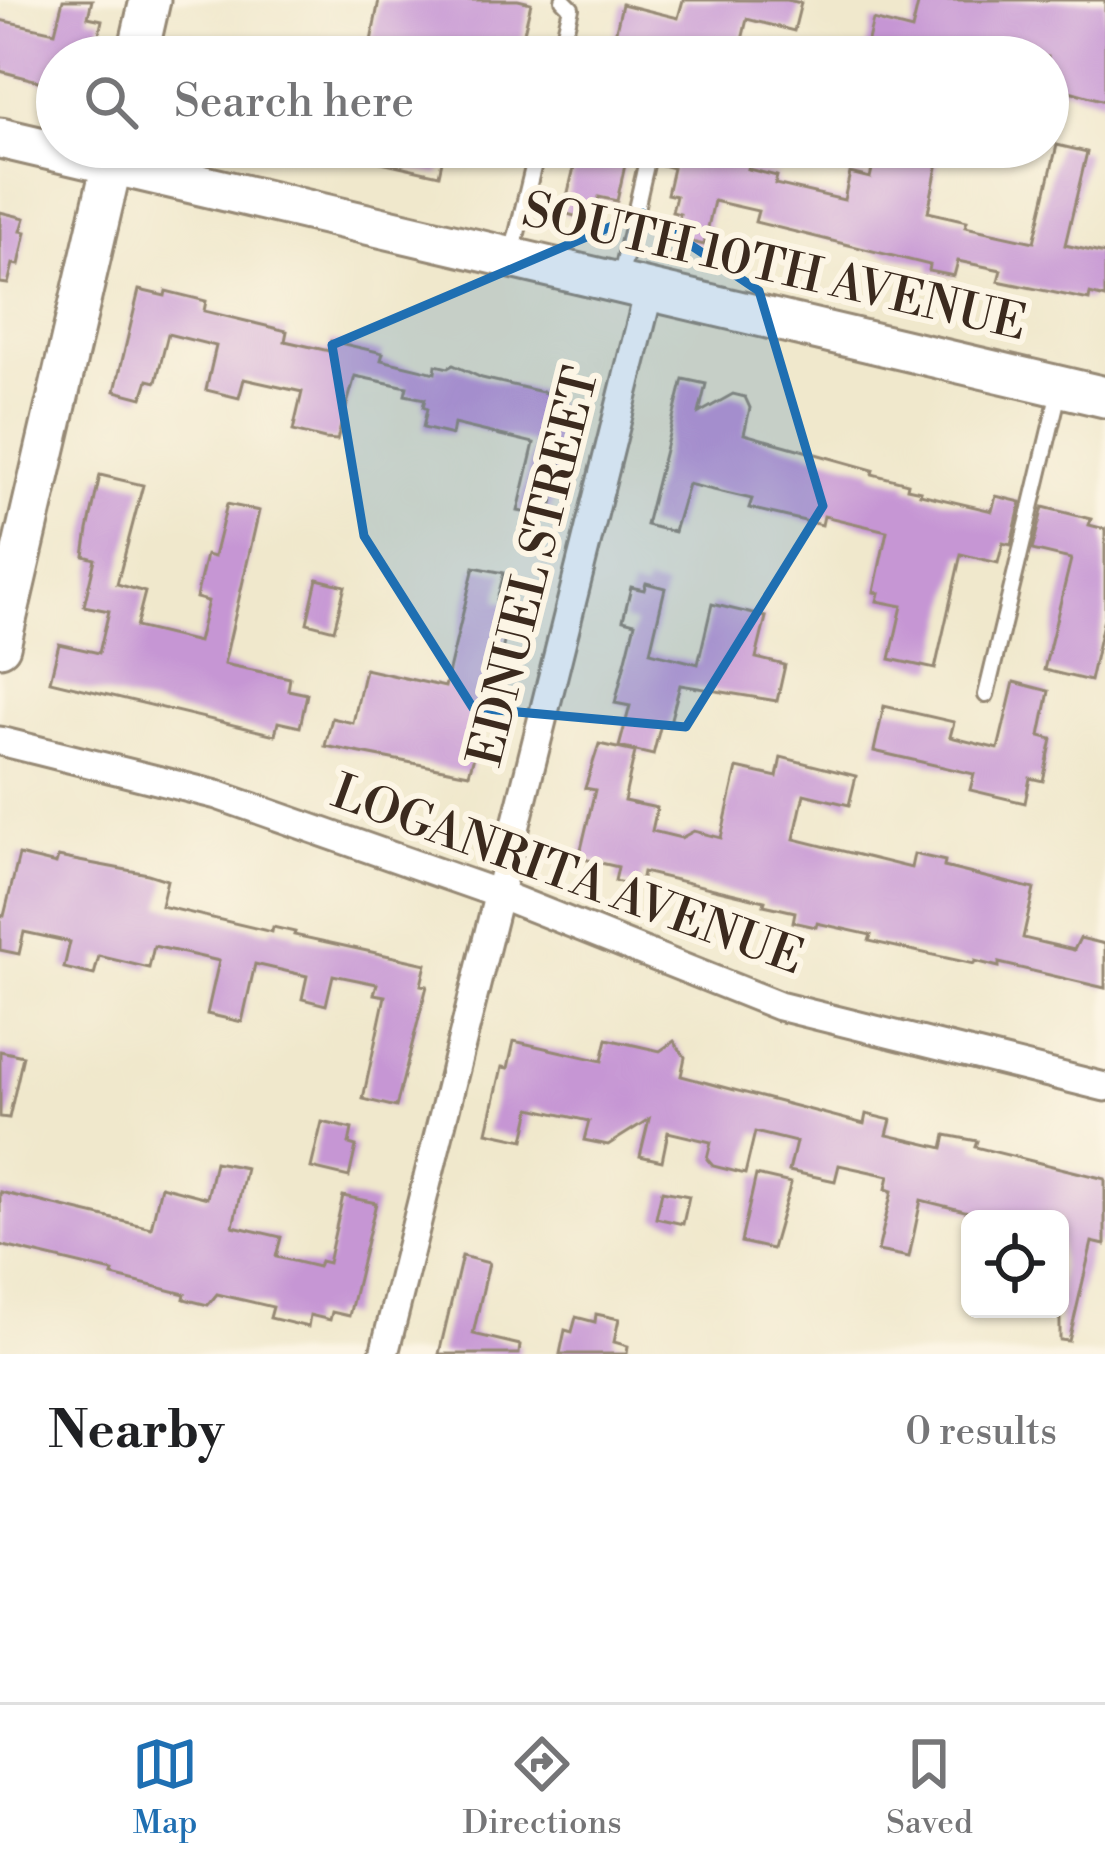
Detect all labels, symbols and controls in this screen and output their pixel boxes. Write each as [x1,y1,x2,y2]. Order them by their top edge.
search box [36,36,1069,168]
icon: search [78,69,144,135]
text: Search here [174,74,414,131]
street label: SOUTH 10TH AVENUE [516,181,1032,355]
street label: EDNUEL STREET [456,361,614,773]
street label: LOGANRITA AVENUE [323,763,811,989]
map controls [961,1210,1069,1318]
button: locate [961,1210,1069,1318]
text: Nearby [48,1400,224,1464]
text: 0 results [905,1408,1057,1457]
tab: Map [132,1731,198,1844]
tab: Directions [463,1731,622,1844]
tab: Saved [886,1731,973,1844]

